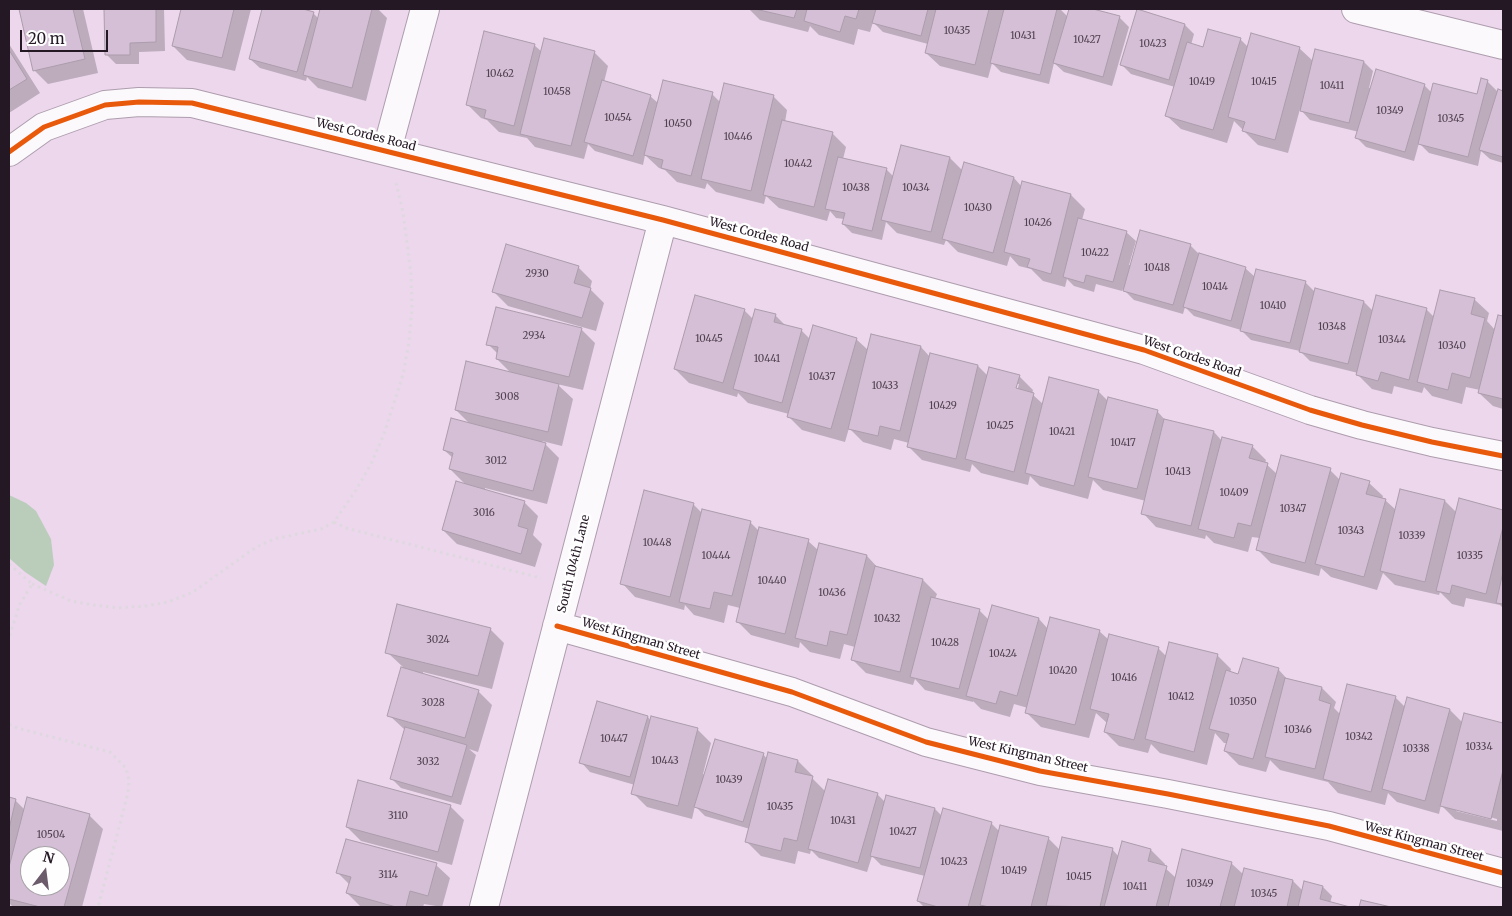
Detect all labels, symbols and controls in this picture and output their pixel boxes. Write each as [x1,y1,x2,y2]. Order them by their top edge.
scale bar [22,20,110,52]
house number: 10435 [944,25,970,37]
text: 20 m [28,29,65,48]
house number: 10431 [1010,30,1036,42]
house number: 10427 [1073,34,1101,46]
house number: 10423 [1139,38,1167,50]
house number: 10462 [486,68,514,80]
house number: 10419 [1189,76,1215,88]
house number: 10415 [1251,76,1277,88]
house number: 10411 [1320,80,1344,92]
house number: 10458 [543,86,571,98]
house number: 10349 [1376,105,1404,117]
house number: 10454 [604,112,632,124]
house number: 10345 [1438,113,1464,125]
street label: West Cordes Road [315,116,417,154]
house number: 10450 [664,118,692,130]
house number: 10446 [724,131,752,143]
house number: 10442 [784,158,812,170]
house number: 10438 [842,182,870,194]
house number: 10434 [902,182,930,194]
house number: 10430 [964,202,992,214]
street label: West Cordes Road [708,215,810,255]
house number: 10426 [1024,217,1052,229]
house number: 10422 [1081,247,1109,259]
house number: 10418 [1144,262,1170,274]
house number: 2930 [525,268,549,280]
house number: 10414 [1202,281,1228,293]
house number: 10410 [1260,300,1286,312]
house number: 10348 [1318,321,1346,333]
house number: 2934 [522,330,546,342]
house number: 10445 [695,333,723,345]
street label: West Cordes Road [1141,334,1243,380]
house number: 10344 [1378,334,1406,346]
house number: 10340 [1438,340,1466,352]
house number: 10441 [754,353,780,365]
house number: 10437 [809,371,835,383]
house number: 10433 [872,380,898,392]
house number: 3008 [495,391,519,403]
house number: 10429 [929,400,957,412]
house number: 10425 [986,420,1014,432]
house number: 10421 [1049,426,1075,438]
house number: 10417 [1110,437,1136,449]
house number: 3012 [485,455,507,467]
house number: 10413 [1165,466,1191,478]
house number: 10409 [1220,487,1248,499]
house number: 10347 [1280,503,1306,515]
house number: 3016 [473,507,495,519]
street label: South 104th Lane [555,513,593,615]
house number: 10343 [1338,525,1364,537]
house number: 10339 [1399,530,1425,542]
house number: 10448 [643,537,671,549]
house number: 10444 [702,550,730,562]
house number: 10335 [1457,550,1483,562]
house number: 10440 [757,575,787,587]
house number: 10436 [818,587,846,599]
house number: 10432 [873,613,901,625]
street label: West Kingman Street [580,615,702,663]
house number: 3024 [426,634,450,646]
house number: 10428 [931,637,959,649]
house number: 10424 [989,648,1017,660]
house number: 10420 [1049,665,1077,677]
house number: 10416 [1111,672,1137,684]
house number: 10412 [1168,691,1194,703]
house number: 10350 [1229,696,1257,708]
house number: 3028 [421,697,445,709]
house number: 10346 [1284,724,1312,736]
house number: 10342 [1345,731,1373,743]
house number: 10447 [600,733,628,745]
street label: West Kingman Street [967,734,1089,776]
house number: 10334 [1465,741,1493,753]
house number: 10338 [1403,743,1429,755]
house number: 10443 [651,755,679,767]
house number: 3032 [417,756,439,768]
house number: 10439 [715,774,743,786]
house number: 10435 [767,801,793,813]
house number: 3110 [388,810,408,822]
house number: 10431 [830,815,856,827]
street label: West Kingman Street [1363,819,1485,865]
house number: 10427 [889,826,917,838]
house number: 10504 [37,829,65,841]
north arrow [20,846,70,896]
text: N [41,847,56,868]
house number: 10423 [940,856,968,868]
house number: 10419 [1001,865,1027,877]
house number: 3114 [378,869,398,881]
house number: 10415 [1066,871,1092,883]
house number: 10349 [1186,878,1214,890]
house number: 10411 [1123,881,1147,893]
house number: 10345 [1251,888,1277,900]

